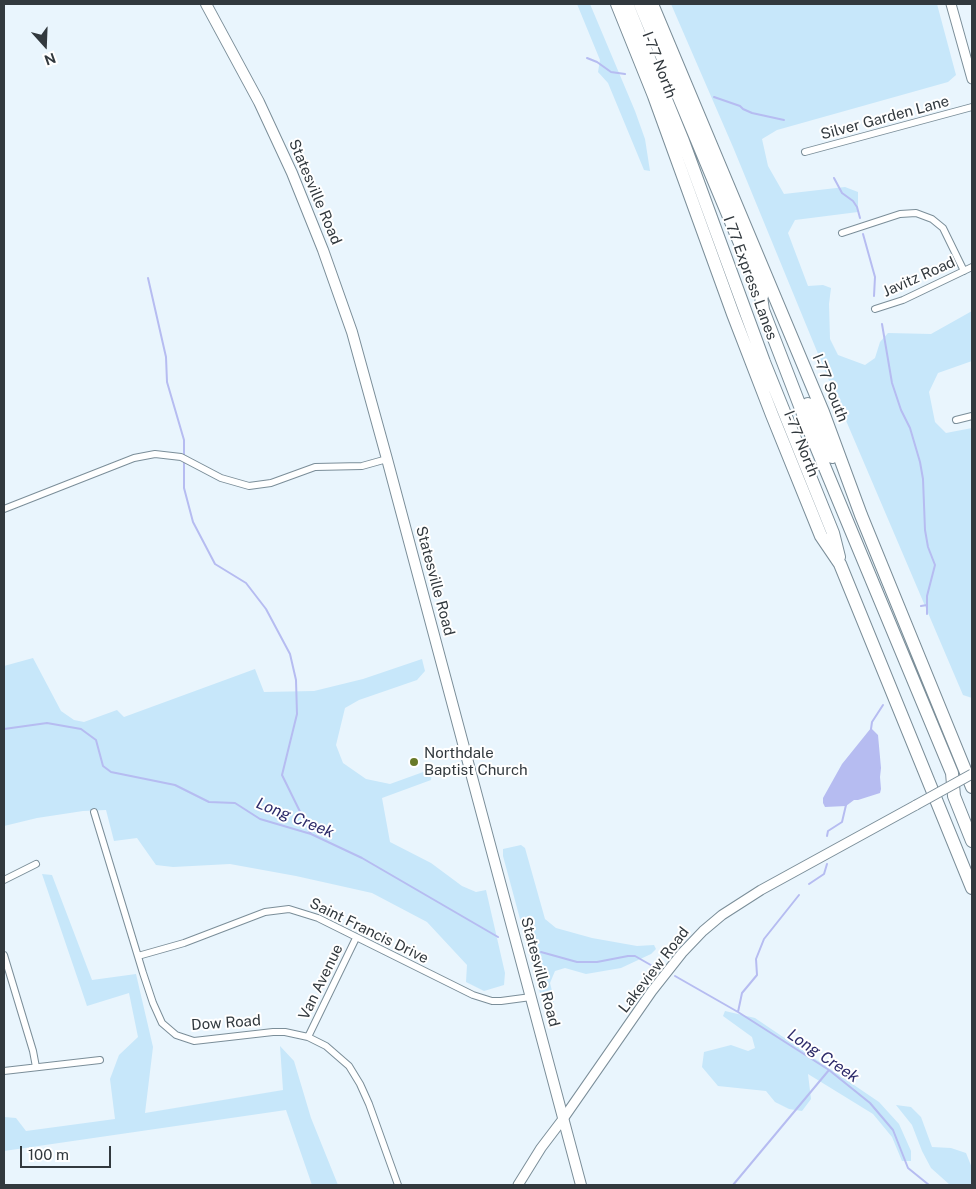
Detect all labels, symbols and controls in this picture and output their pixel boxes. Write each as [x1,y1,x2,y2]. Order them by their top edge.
north arrow [20,20,70,70]
street label: I-77 North [638,29,680,101]
text: N [42,50,58,68]
street label: Silver Garden Lane [819,92,951,144]
street label: Statesville Road [285,137,345,247]
street label: I 77 Express Lanes [719,214,781,342]
street label: Javitz Road [880,253,958,301]
street label: I-77 South [808,351,852,425]
street label: I-77 North [780,408,822,480]
street label: Statesville Road [412,524,458,638]
place label: Northdale Baptist Church [424,744,528,779]
marker: Northdale Baptist Church [408,756,420,768]
water label: Long Creek [253,794,337,842]
street label: Saint Francis Drive [307,894,431,968]
street label: Statesville Road [517,915,563,1029]
street label: Lakeview Road [615,924,693,1016]
street label: Van Avenue [295,941,347,1023]
street label: Dow Road [191,1012,261,1034]
water label: Long Creek [784,1025,862,1087]
scale bar [22,1136,114,1168]
text: 100 m [28,1146,69,1163]

